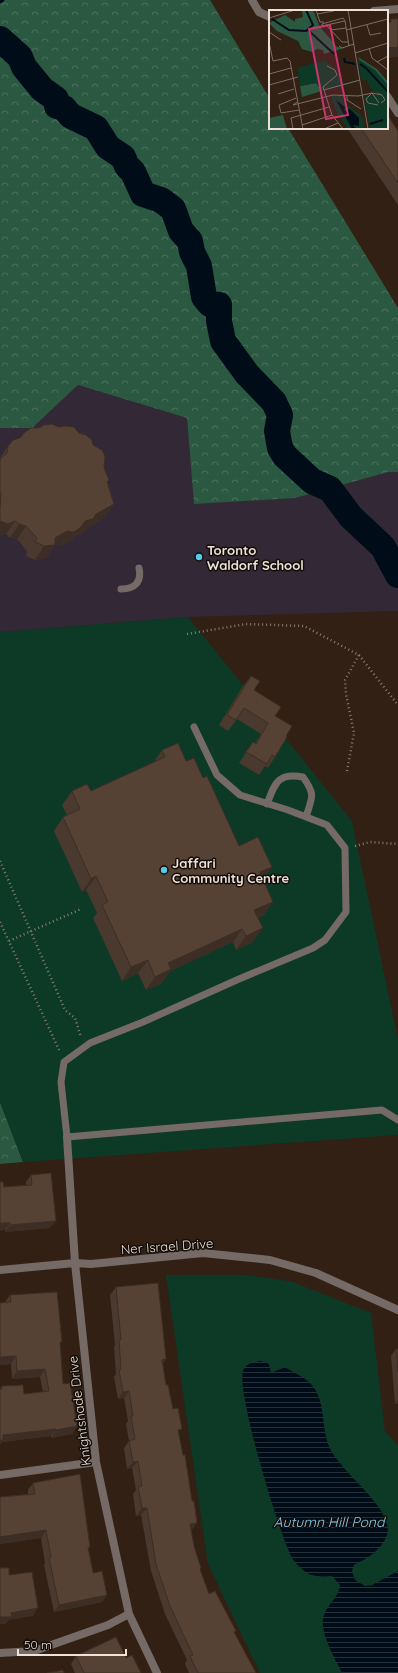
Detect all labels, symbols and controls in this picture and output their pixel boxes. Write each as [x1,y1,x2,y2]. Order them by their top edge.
inset map [269,10,388,129]
place label: Toronto Waldorf School [207,542,304,573]
marker: Toronto Waldorf School [194,552,204,562]
place label: Jaffari Community Centre [172,855,290,886]
marker: Jaffari Community Centre [159,865,169,875]
street label: Ner Israel Drive [120,1235,214,1257]
street label: Knightshade Drive [64,1355,94,1467]
water label: Autumn Hill Pond [274,1513,386,1531]
scale bar [18,1631,126,1657]
text: 50 m [24,1637,52,1652]

